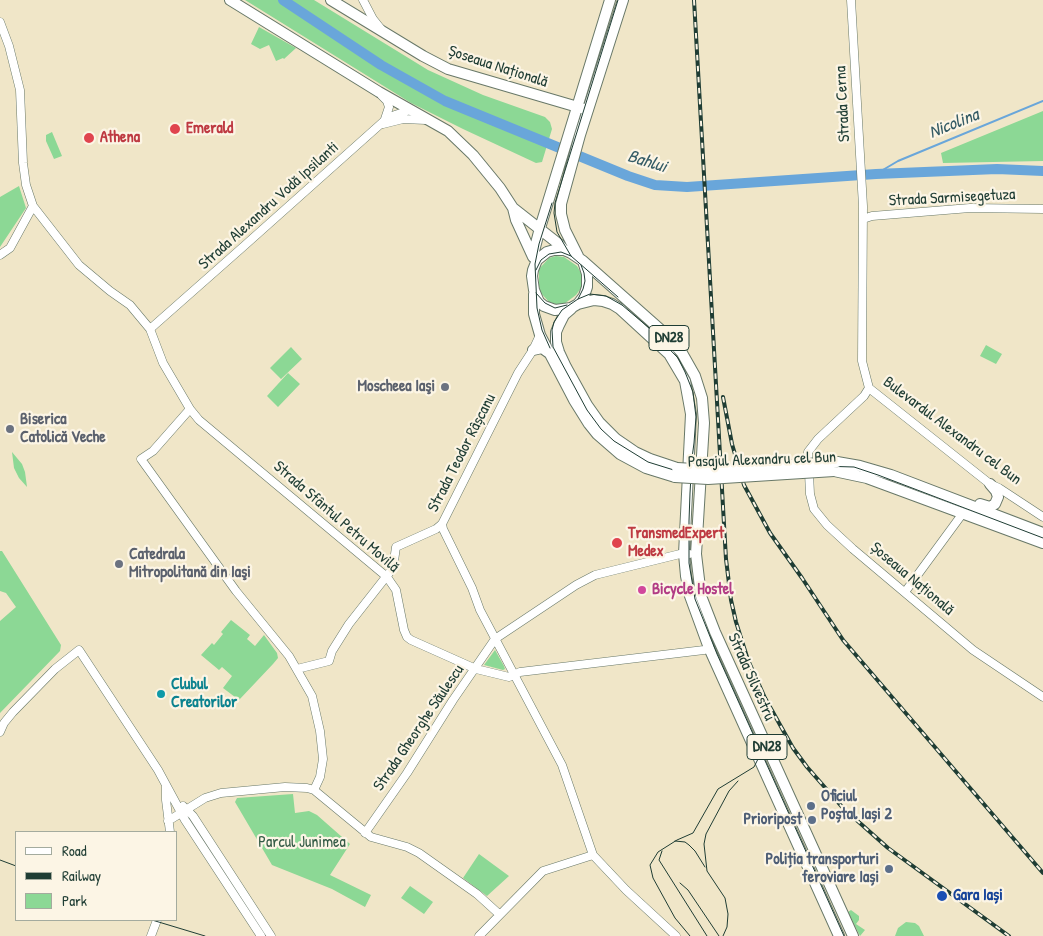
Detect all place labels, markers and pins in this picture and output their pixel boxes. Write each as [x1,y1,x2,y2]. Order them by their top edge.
place label: Emerald [186,119,233,139]
marker: Emerald [168,122,182,136]
place label: Athena [100,128,140,148]
marker: Athena [82,131,96,145]
place label: Moscheea Iaşi [357,377,435,397]
marker: Moscheea Iaşi [439,381,451,393]
place label: Biserica Catolică Veche [20,410,106,448]
marker: Biserica Catolică Veche [4,423,16,435]
place label: TransmedExpert Medex [628,524,724,562]
marker: TransmedExpert Medex [610,536,624,550]
place label: Catedrala Mitropolitană din Iaşi [129,545,251,583]
marker: Catedrala Mitropolitană din Iaşi [113,558,125,570]
place label: Bicycle Hostel [652,580,733,600]
marker: Bicycle Hostel [636,584,648,596]
place label: Clubul Creatorilor [171,675,237,713]
marker: Clubul Creatorilor [155,688,167,700]
place label: Oficiul Poștal Iași 2 [821,787,892,825]
marker: Oficiul Poștal Iași 2 [805,800,817,812]
place label: Prioripost [743,810,802,830]
marker: Prioripost [806,814,818,826]
place label: Poliția transporturi feroviare Iași [766,850,879,888]
marker: Poliția transporturi feroviare Iași [883,863,895,875]
place label: Gara Iași [953,886,1003,906]
marker: Gara Iași [935,889,949,903]

